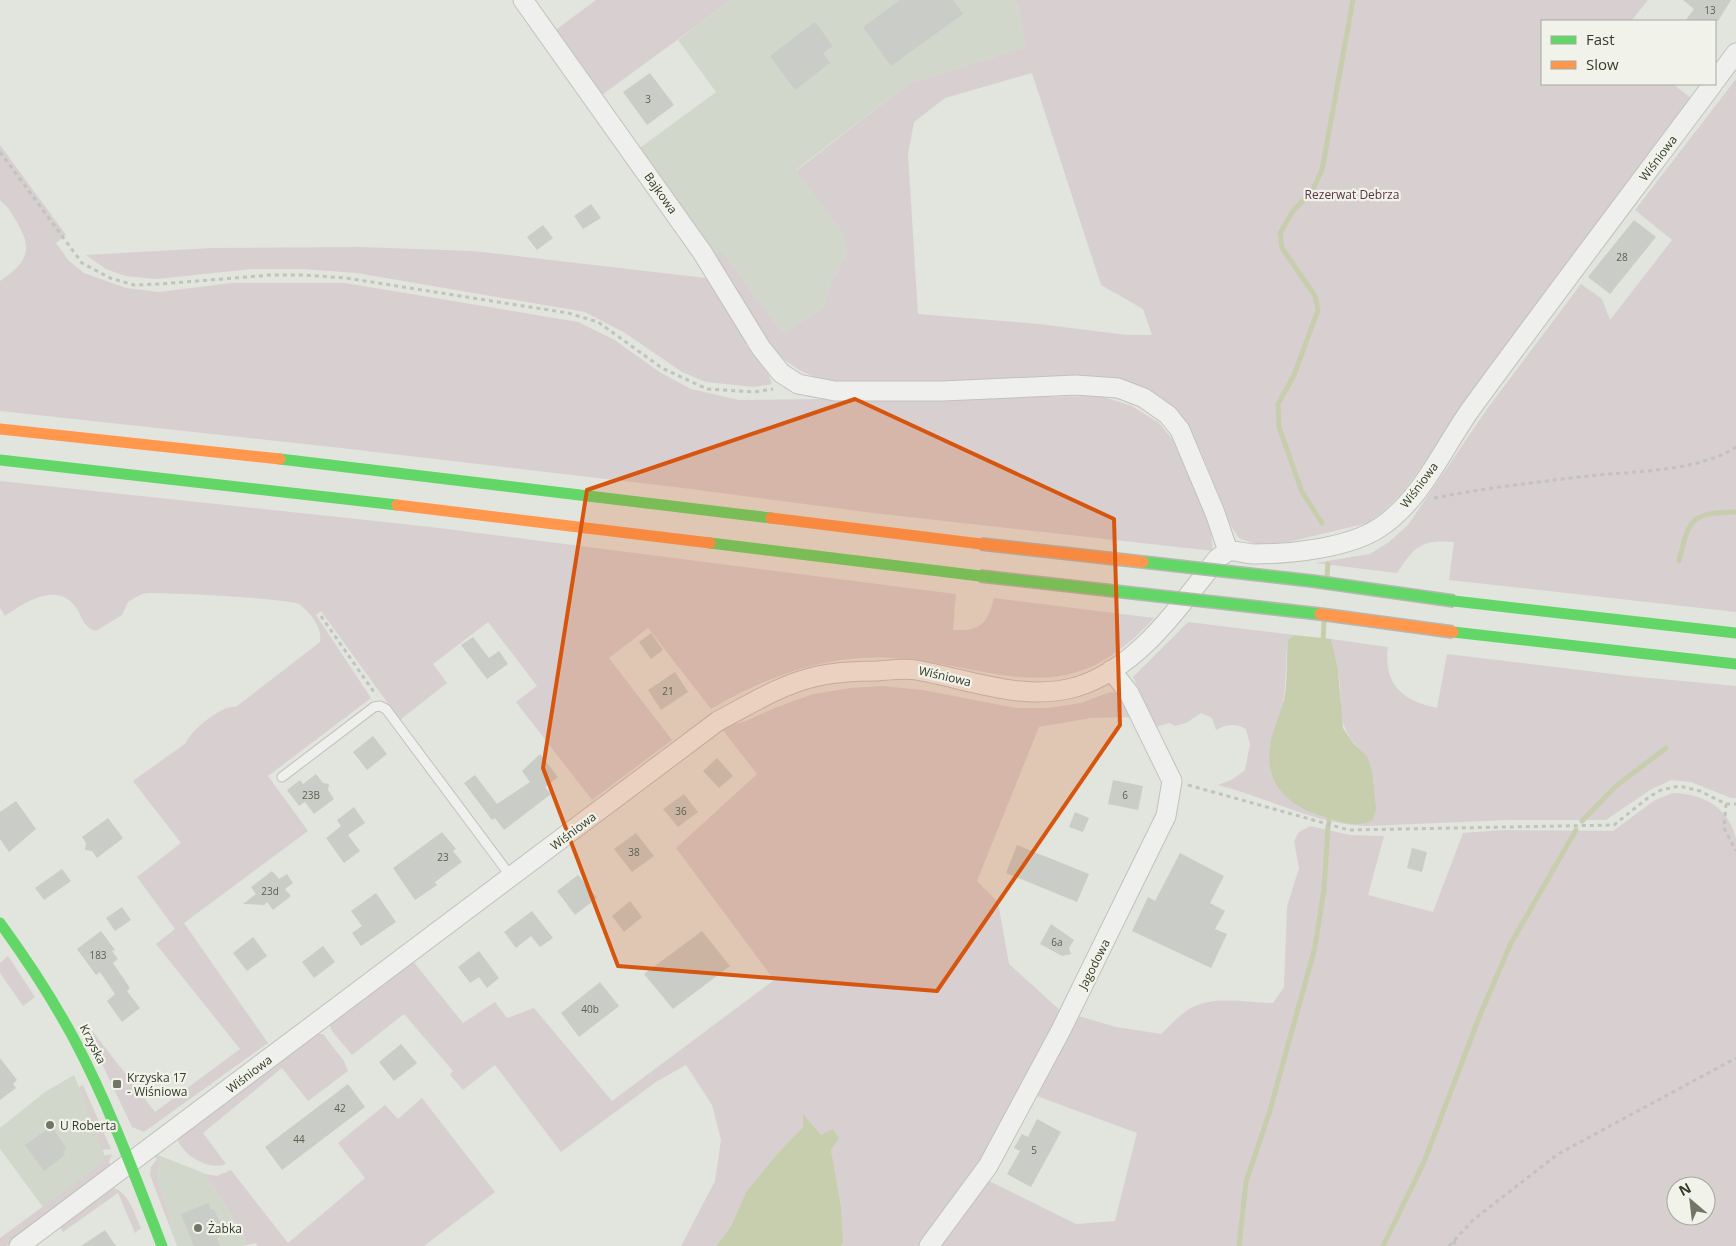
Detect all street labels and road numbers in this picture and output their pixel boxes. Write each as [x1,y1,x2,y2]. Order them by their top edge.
street label: Wiśniowa [1635,132,1681,184]
street label: Bajkowa [641,169,681,217]
street label: Wiśniowa [1396,459,1442,511]
street label: Wiśniowa [917,662,973,690]
street label: Wiśniowa [547,808,599,854]
street label: Jagodowa [1074,936,1114,993]
street label: Krzyska [76,1021,110,1067]
street label: Wiśniowa [223,1051,275,1097]

